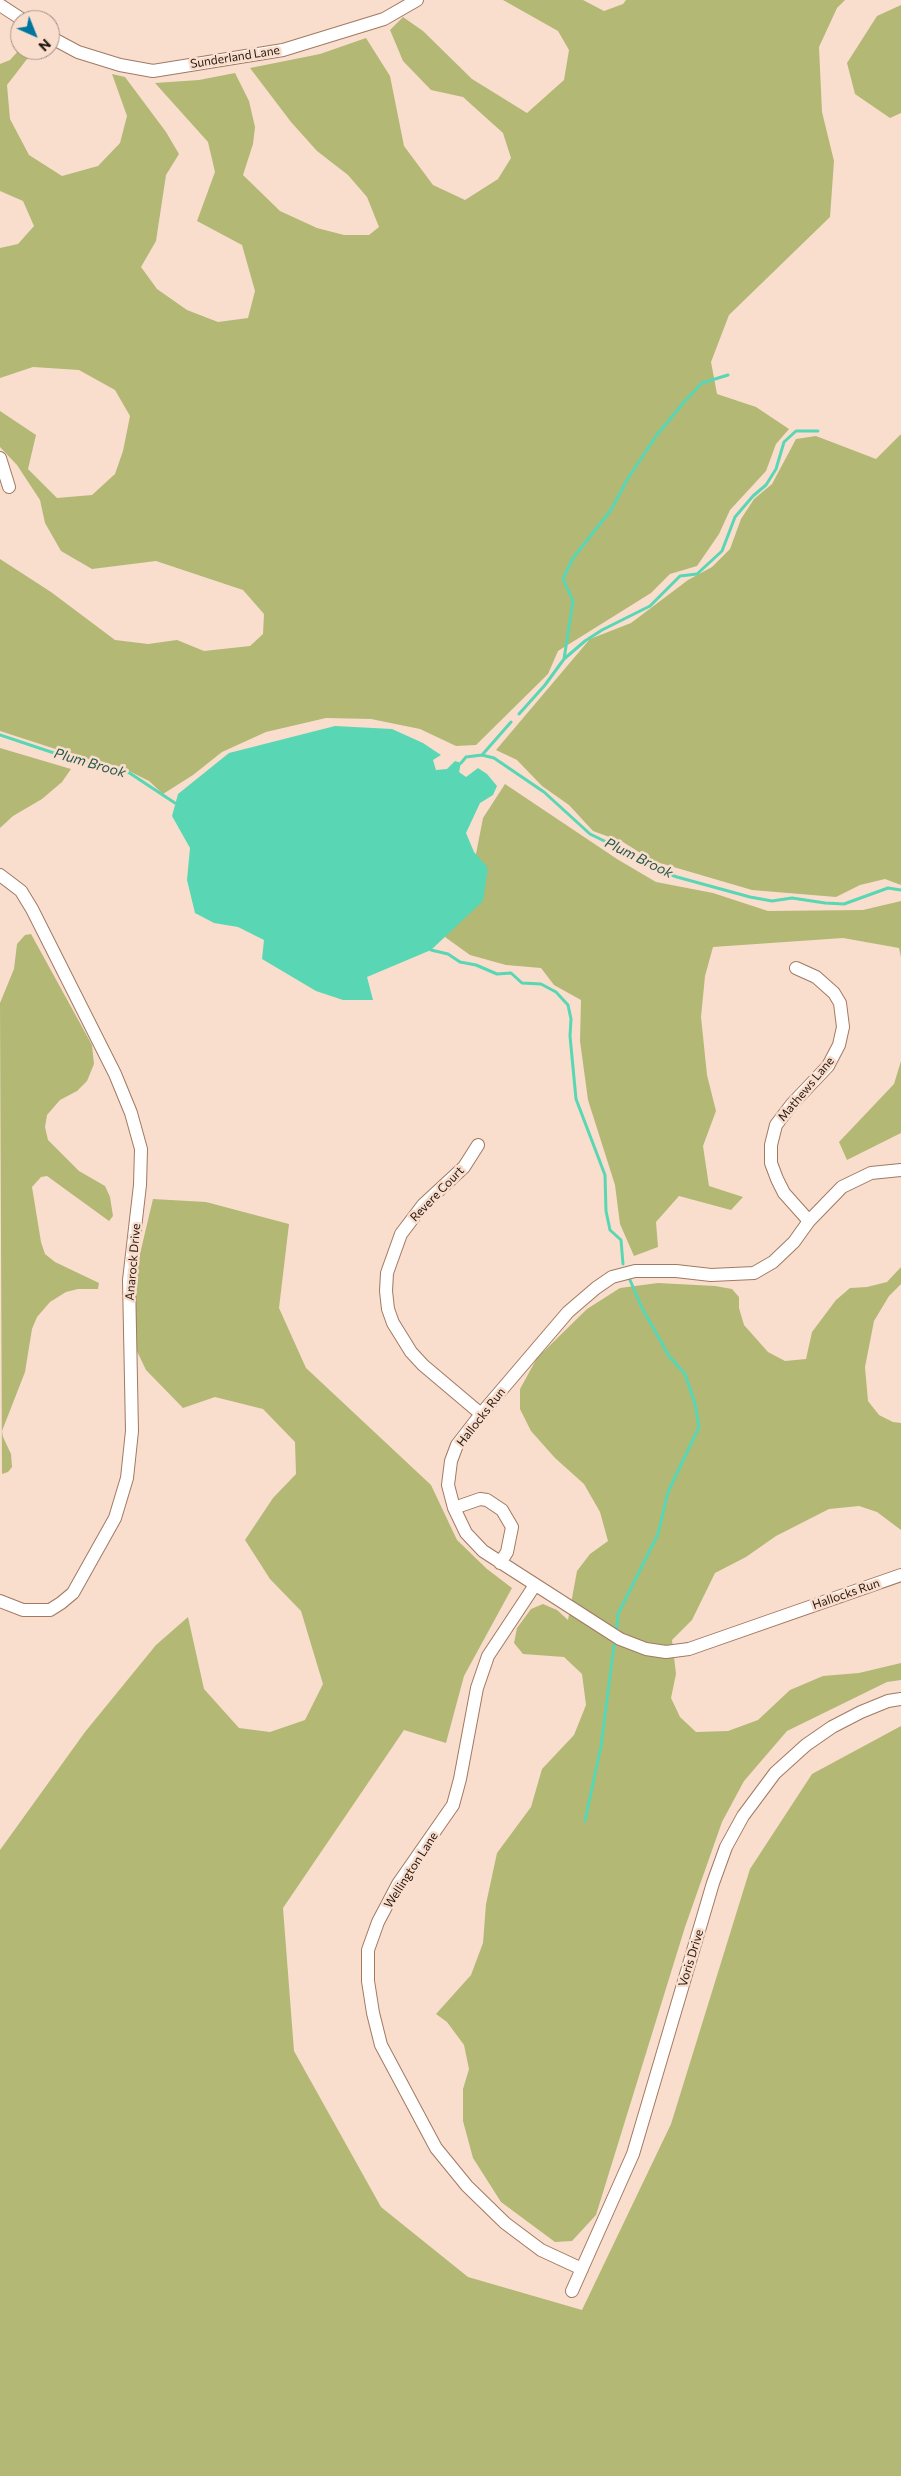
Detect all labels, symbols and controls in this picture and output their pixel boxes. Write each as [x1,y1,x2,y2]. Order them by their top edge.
north arrow [10,10,60,60]
text: N [35,36,55,55]
street label: Sunderland Lane [189,43,281,71]
water label: Plum Brook [52,745,128,781]
water label: Plum Brook [602,834,676,882]
street label: Mathews Lane [775,1054,837,1124]
street label: Revere Court [407,1163,467,1225]
street label: Anarock Drive [122,1223,144,1301]
street label: Hallocks Run [454,1385,508,1449]
street label: Hallocks Run [810,1576,882,1612]
street label: Wellington Lane [381,1829,441,1911]
street label: Voris Drive [675,1928,707,1988]

